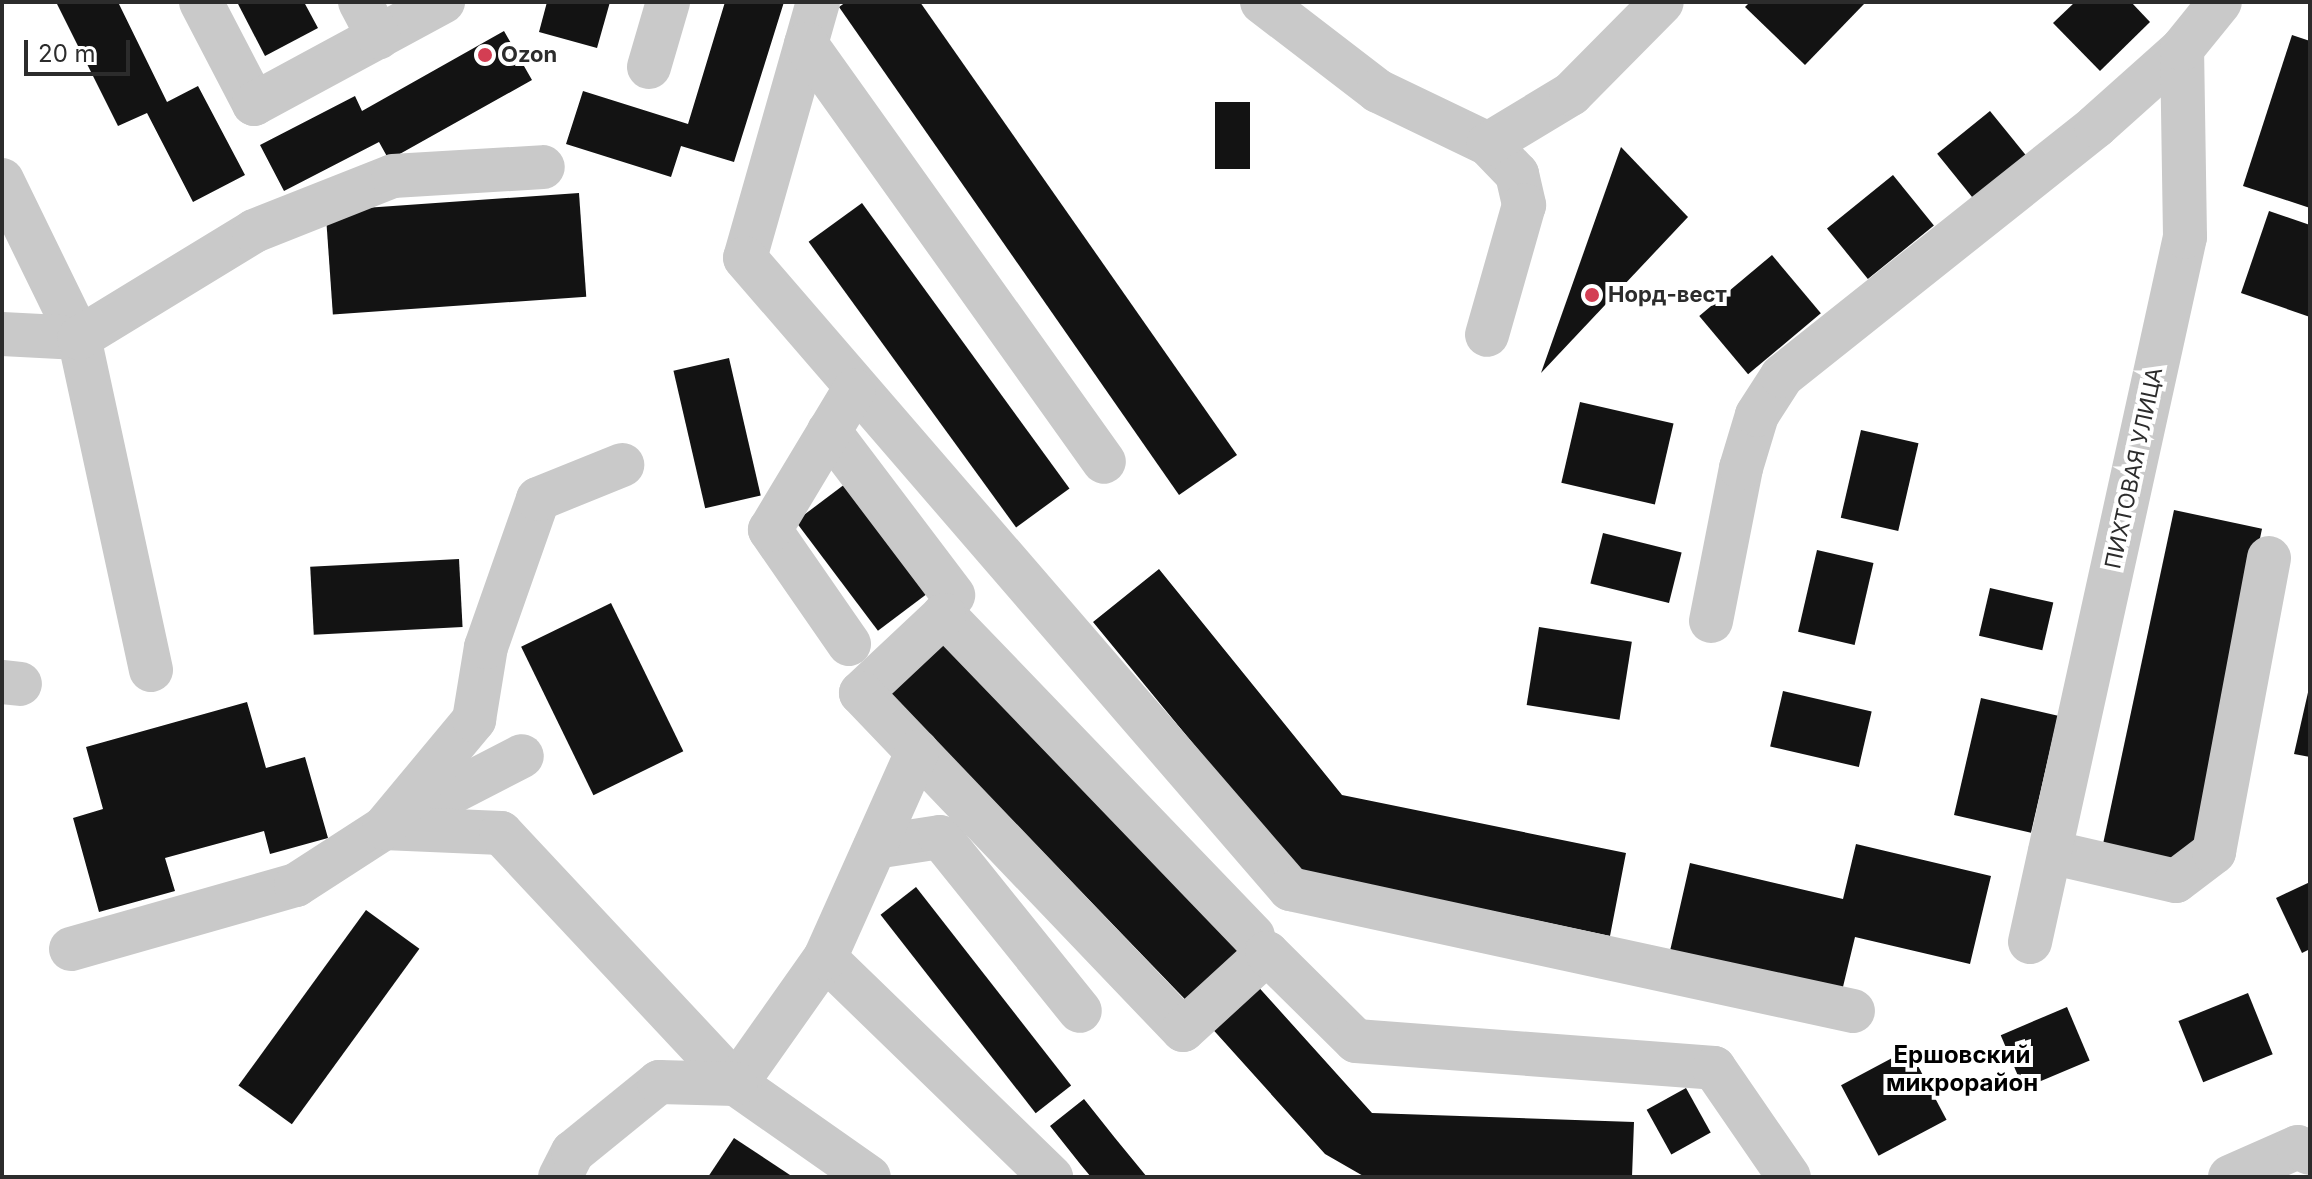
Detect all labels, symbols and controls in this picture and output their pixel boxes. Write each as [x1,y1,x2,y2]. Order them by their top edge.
scale bar [28,24,134,74]
text: 20 m [38,39,96,68]
place label: Ozon [501,42,557,68]
marker: Ozon [476,46,494,64]
place label: Норд-вест [1608,282,1727,308]
marker: Норд-вест [1583,286,1601,304]
street label: ПИХТОВАЯ УЛИЦА [2100,365,2168,571]
district label: Ершовский микрорайон [1886,1041,2038,1097]

